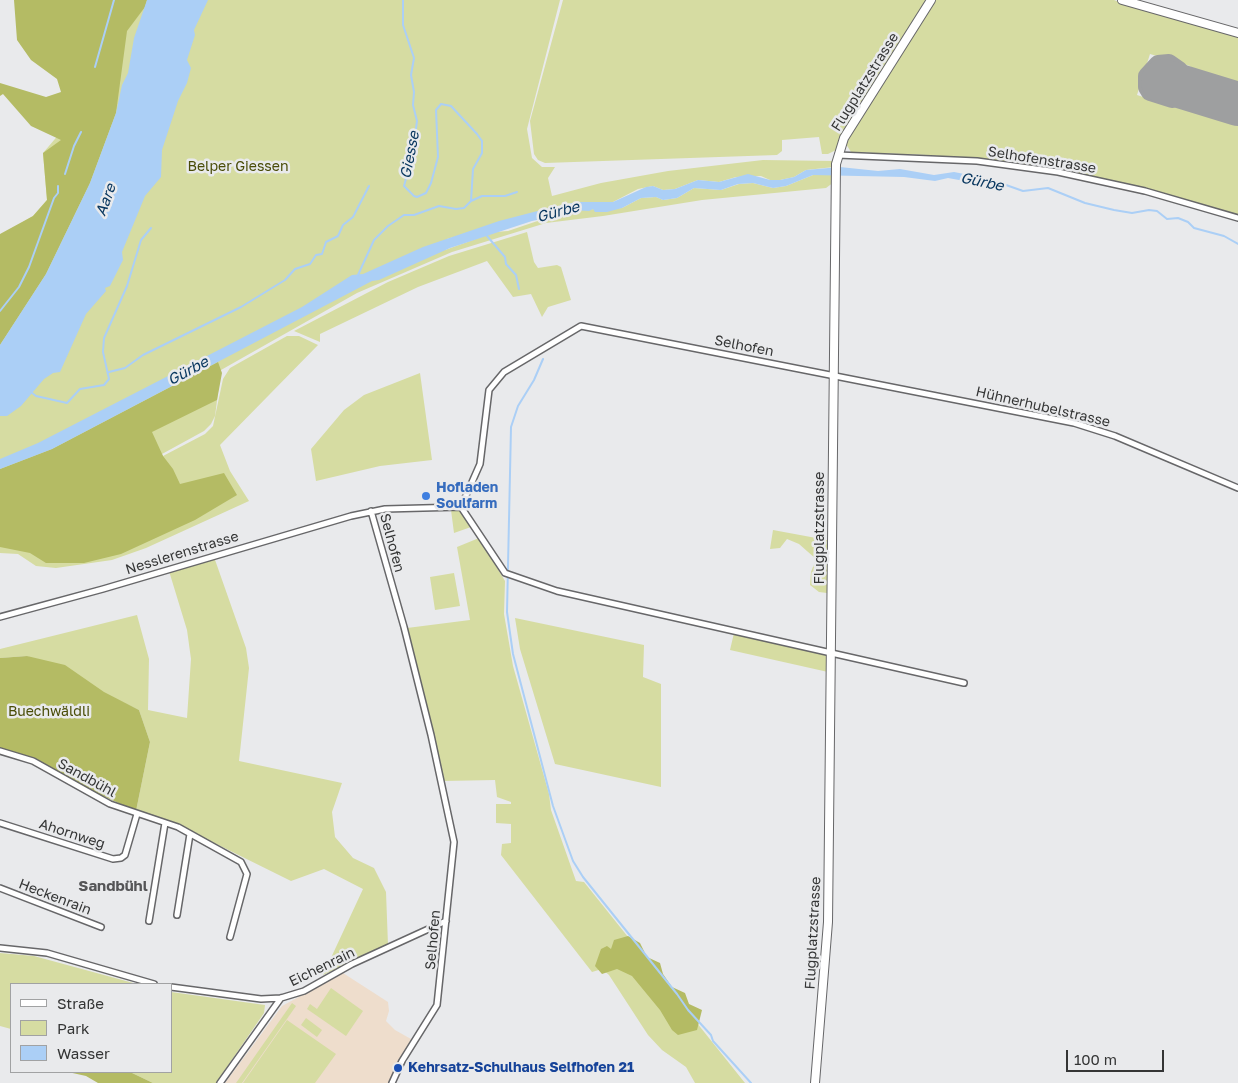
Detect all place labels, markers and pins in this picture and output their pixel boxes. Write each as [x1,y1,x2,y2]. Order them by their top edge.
place label: Hofladen Soulfarm [436,480,498,512]
marker: Hofladen Soulfarm [420,490,432,502]
place label: Kehrsatz-Schulhaus Selfhofen 21 [408,1060,634,1076]
marker: Kehrsatz-Schulhaus Selfhofen 21 [392,1062,404,1074]

